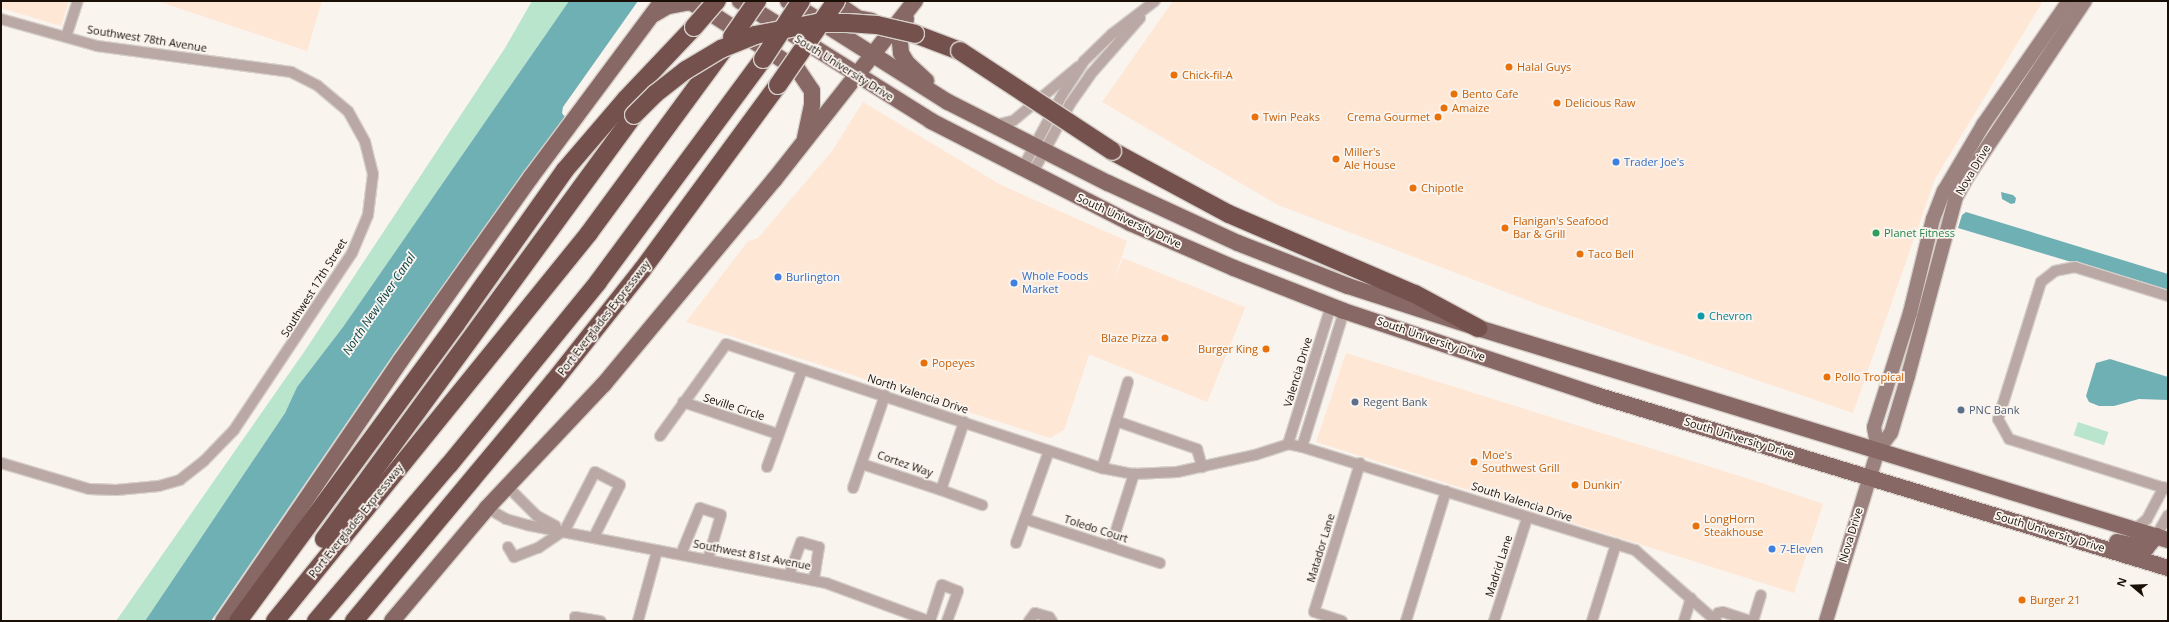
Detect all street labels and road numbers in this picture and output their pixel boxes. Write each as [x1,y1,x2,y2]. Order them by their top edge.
street label: Southwest 78th Avenue [86,23,208,55]
street label: South University Drive [792,32,896,104]
street label: Nova Drive [1953,142,1993,198]
street label: South University Drive [1075,191,1183,251]
street label: Southwest 17th Street [278,236,350,340]
street label: Port Everglades Expressway [555,258,653,378]
street label: South University Drive [1375,314,1487,364]
street label: Valencia Drive [1281,335,1315,409]
street label: North Valencia Drive [866,371,970,417]
street label: Seville Circle [702,391,766,423]
street label: South University Drive [1683,415,1795,461]
street label: Cortez Way [875,448,935,480]
street label: Port Everglades Expressway [306,461,406,581]
street label: South Valencia Drive [1470,479,1574,525]
street label: Nova Drive [1836,506,1866,564]
street label: South University Drive [1994,509,2106,555]
street label: Toledo Court [1062,512,1130,546]
street label: Matador Lane [1304,512,1338,584]
street label: Madrid Lane [1483,533,1515,599]
street label: Southwest 81st Avenue [692,537,812,573]

